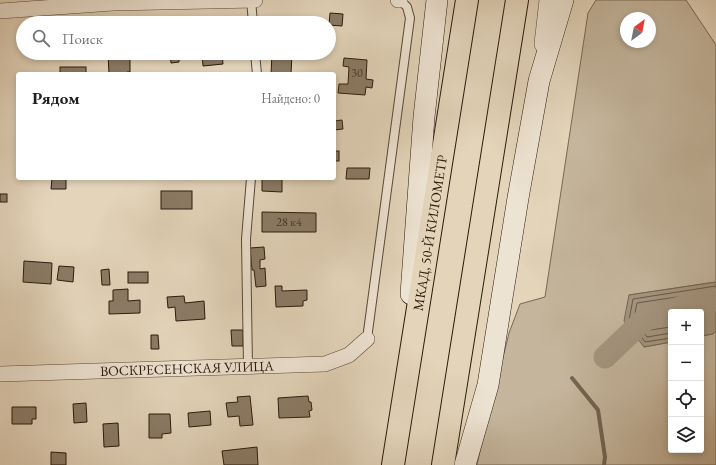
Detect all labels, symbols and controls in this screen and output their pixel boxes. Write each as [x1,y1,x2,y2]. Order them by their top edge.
north arrow [620,12,656,48]
search box [16,16,336,60]
icon: search [30,27,52,49]
text: Поиск [62,29,103,48]
house number: 30 [351,65,363,81]
text: Рядом [32,87,80,109]
text: Найдено: 0 [261,90,320,107]
street label: МКАД, 50-Й КИЛОМЕТР [409,153,451,312]
house number: 28 к4 [276,214,302,230]
map controls [668,309,704,453]
button: + [668,309,704,345]
button: − [668,345,704,381]
street label: ВОСКРЕСЕНСКАЯ УЛИЦА [100,357,274,380]
button: locate [668,381,704,417]
button: layers [668,417,704,453]

